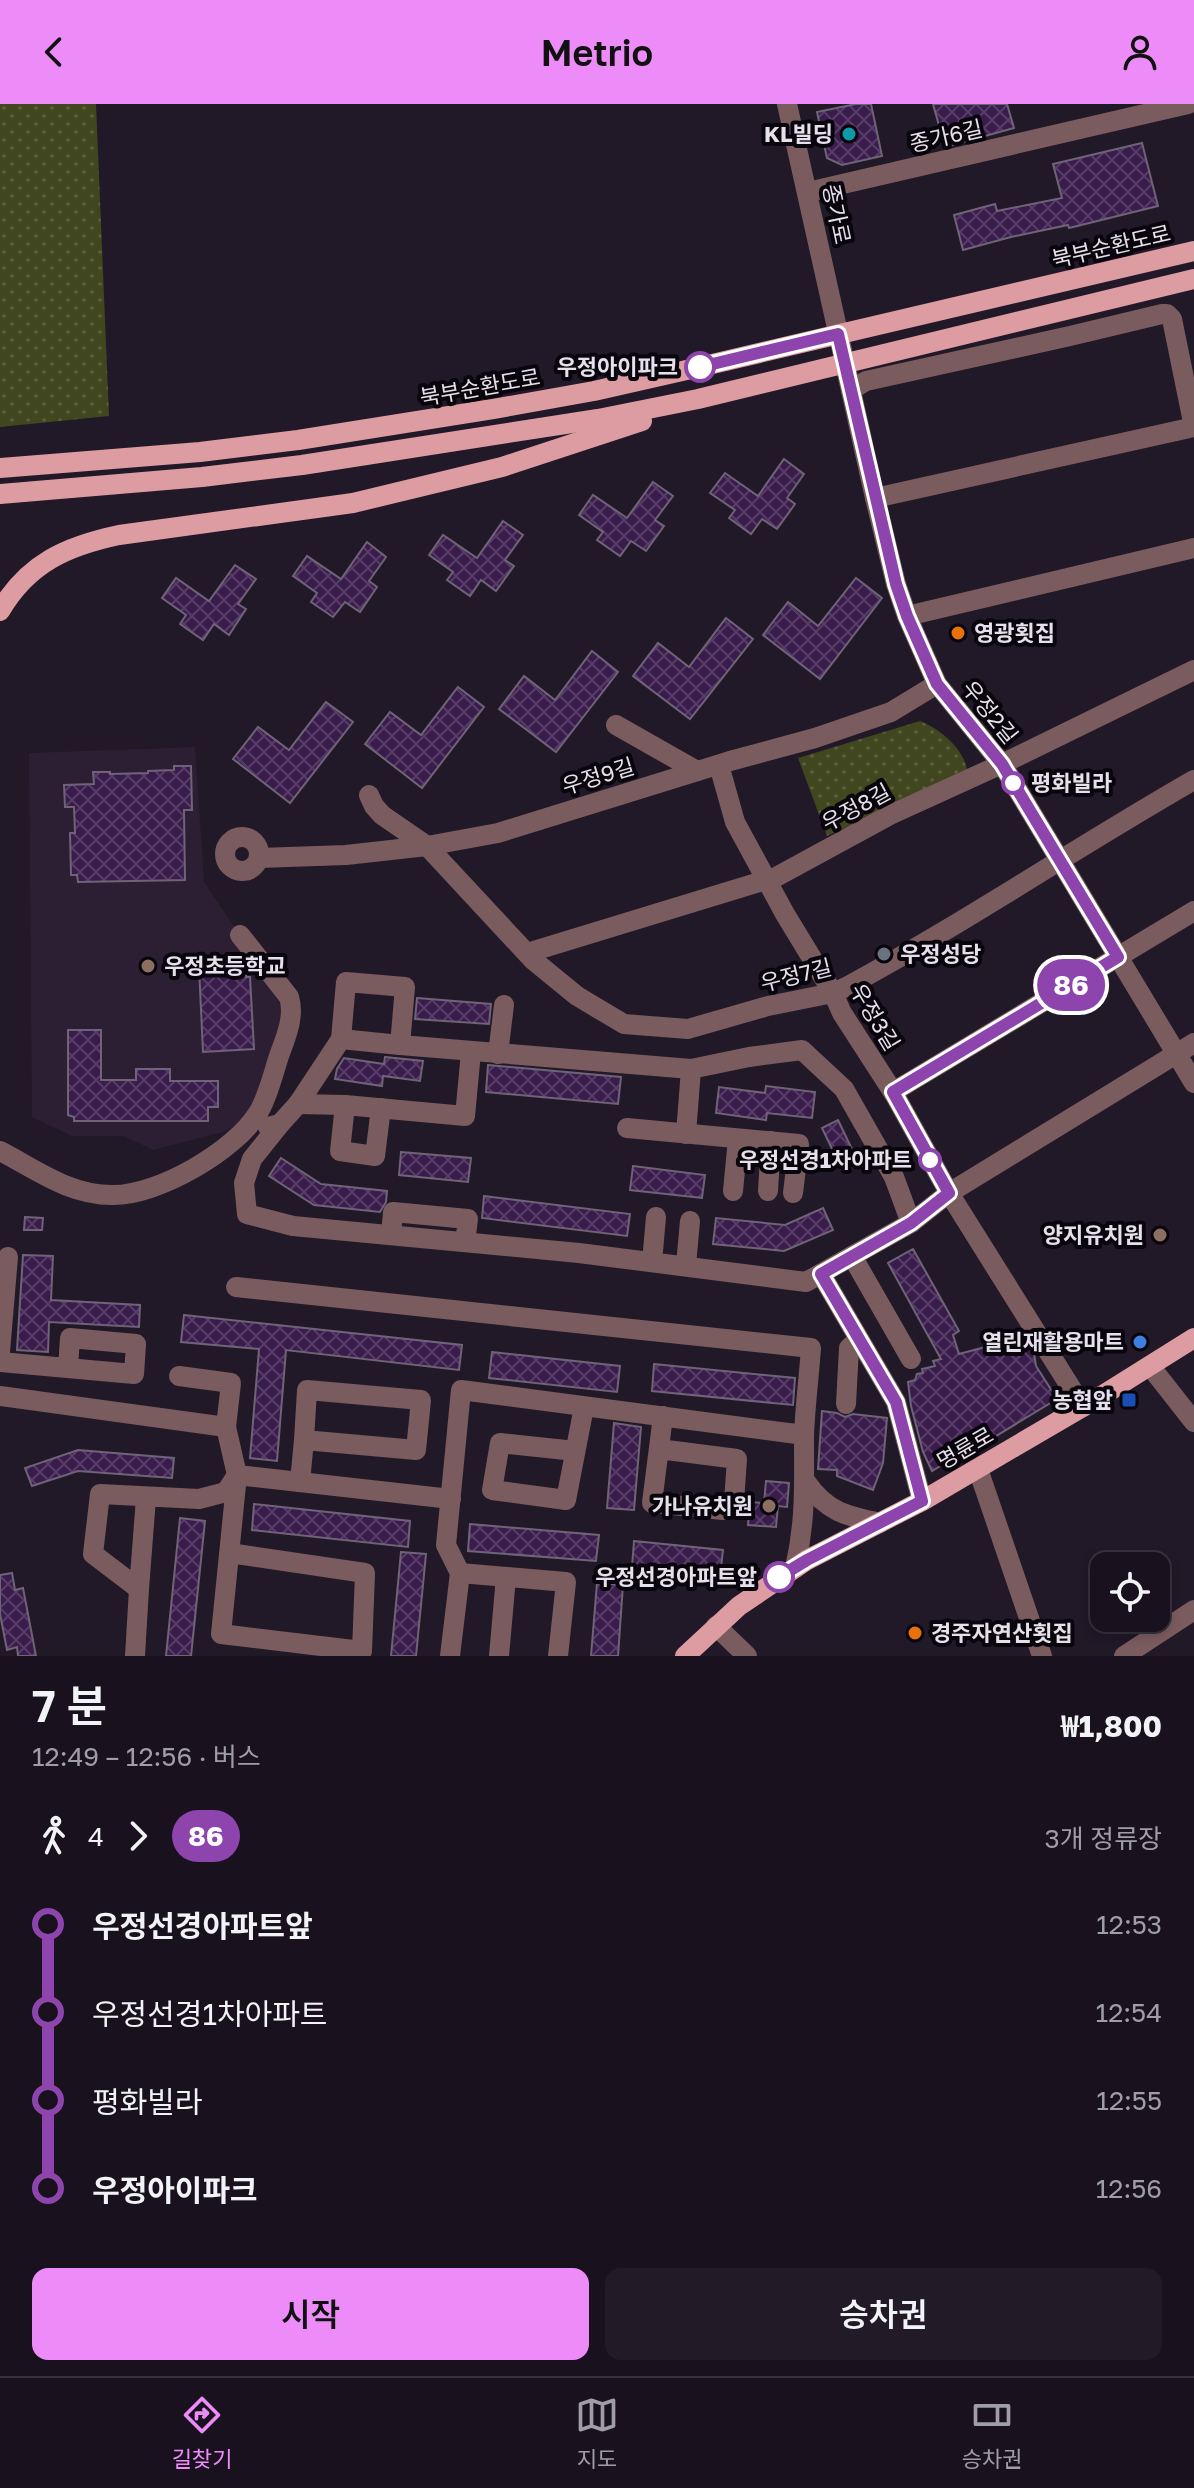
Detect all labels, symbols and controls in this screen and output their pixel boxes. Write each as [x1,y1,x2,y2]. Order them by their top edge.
icon: back [32,30,76,74]
icon: person [1118,30,1162,74]
text: Metrio [541,31,653,74]
street label: 종가6길 [907,114,985,157]
place label: KL빌딩 [764,120,833,147]
marker: KL빌딩 [840,125,858,143]
street label: 종가로 [818,181,857,246]
street label: 북부순환도로 [1049,219,1173,272]
marker: 우정아이파크 [685,352,715,382]
place label: 우정아이파크 [557,353,678,380]
street label: 북부순환도로 [418,363,542,410]
place label: 영광횟집 [974,619,1055,646]
marker: 영광횟집 [949,624,967,642]
street label: 우정2길 [957,675,1024,749]
street label: 우정9길 [559,752,637,799]
place label: 평화빌라 [1031,769,1112,796]
marker: 평화빌라 [1002,772,1024,794]
street label: 우정8길 [817,777,895,836]
place label: 우정성당 [900,940,981,967]
marker: 우정성당 [875,945,893,963]
place label: 우정초등학교 [164,952,285,979]
street label: 우정7길 [757,953,834,996]
marker: 우정초등학교 [139,957,157,975]
line badge: 86 [1035,959,1107,1011]
text: 86 [1053,968,1089,1001]
street label: 우정3길 [845,978,906,1055]
place label: 우정선경1차아파트 [739,1146,912,1173]
marker: 우정선경1차아파트 [919,1149,941,1171]
place label: 양지유치원 [1043,1221,1144,1248]
marker: 양지유치원 [1151,1226,1169,1244]
place label: 열린재활용마트 [982,1328,1124,1355]
marker: 열린재활용마트 [1131,1333,1149,1351]
place label: 농협앞 [1052,1386,1113,1413]
marker: 농협앞 [1120,1391,1138,1409]
street label: 명륜로 [932,1421,998,1474]
place label: 가나유치원 [652,1492,753,1519]
marker: 가나유치원 [760,1497,778,1515]
map controls [1090,1552,1170,1632]
button: locate [1090,1552,1170,1632]
marker: 우정선경아파트앞 [764,1562,794,1592]
place label: 우정선경아파트앞 [595,1563,757,1590]
place label: 경주자연산횟집 [931,1619,1073,1646]
marker: 경주자연산횟집 [906,1624,924,1642]
text: 7 분 [32,1679,107,1732]
text: ₩1,800 [1061,1708,1162,1744]
text: 12:49 – 12:56 · 버스 [32,1741,261,1772]
icon: walk [32,1814,76,1858]
icon: forward [116,1814,160,1858]
text: 86 [188,1819,224,1852]
text: 4 [88,1821,104,1852]
text: 3개 정류장 [1045,1823,1162,1854]
text: 우정선경아파트앞 [92,1908,313,1944]
text: 12:53 [1096,1909,1162,1940]
text: 우정선경1차아파트 [92,1996,327,2032]
text: 12:54 [1096,1997,1162,2028]
text: 평화빌라 [92,2084,202,2120]
text: 12:55 [1096,2085,1162,2116]
text: 우정아이파크 [92,2172,258,2208]
text: 12:56 [1096,2173,1162,2204]
button: 시작 [32,2268,589,2360]
button: 승차권 [605,2268,1162,2360]
tab: 길찾기 [171,2393,232,2473]
tab: 지도 [575,2393,619,2473]
tab: 승차권 [962,2393,1023,2473]

